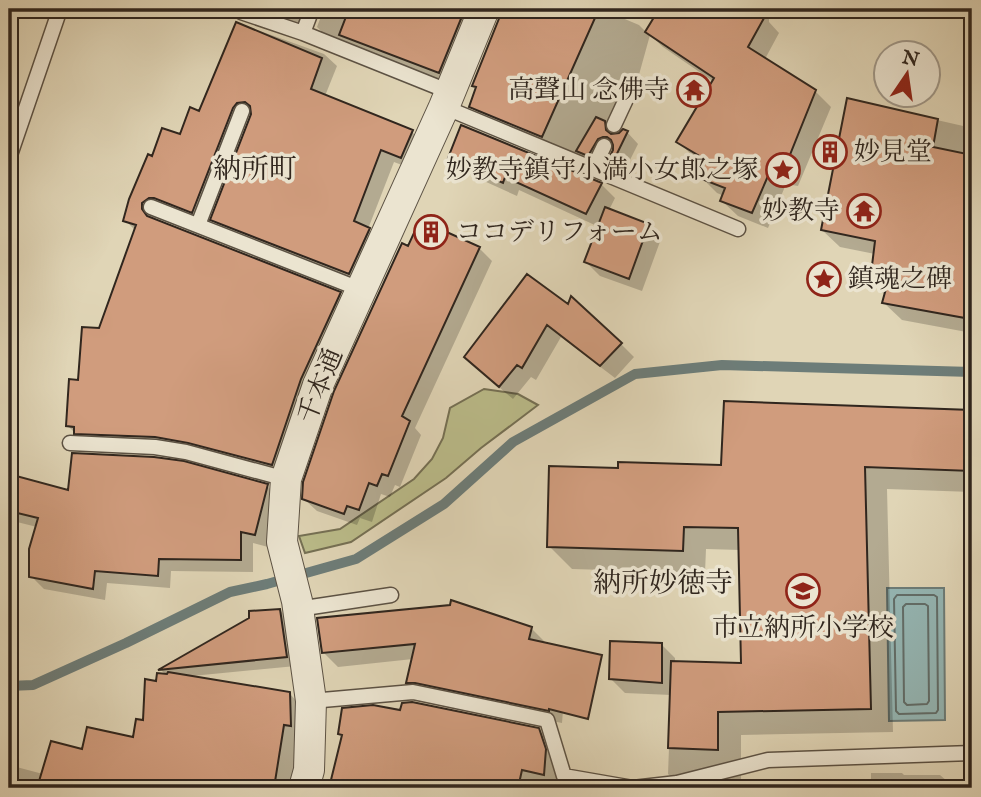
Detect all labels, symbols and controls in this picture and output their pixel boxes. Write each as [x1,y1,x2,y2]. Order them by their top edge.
north arrow [872,38,942,108]
text: N [899,46,922,73]
temple icon: 高聲山 念佛寺 [675,71,713,109]
place label: 高聲山 念佛寺 [508,74,670,107]
building icon: 妙見堂 [811,133,849,171]
place label: 妙見堂 [854,136,932,169]
place icon: 妙教寺鎮守小満小女郎之塚 [764,151,802,189]
district label: 納所町 [213,153,297,188]
place label: 妙教寺鎮守小満小女郎之塚 [446,154,758,187]
temple icon: 妙教寺 [845,192,883,230]
place label: 妙教寺 [762,195,840,228]
building icon: ココデリフォーム [412,213,450,251]
place label: ココデリフォーム [456,216,663,249]
place icon: 鎮魂之碑 [805,260,843,298]
place label: 鎮魂之碑 [848,263,952,296]
street label: 千本通 [291,344,351,428]
district label: 納所妙徳寺 [593,567,733,602]
school or university icon: 市立納所小学校 [784,572,822,610]
place label: 市立納所小学校 [712,612,894,645]

